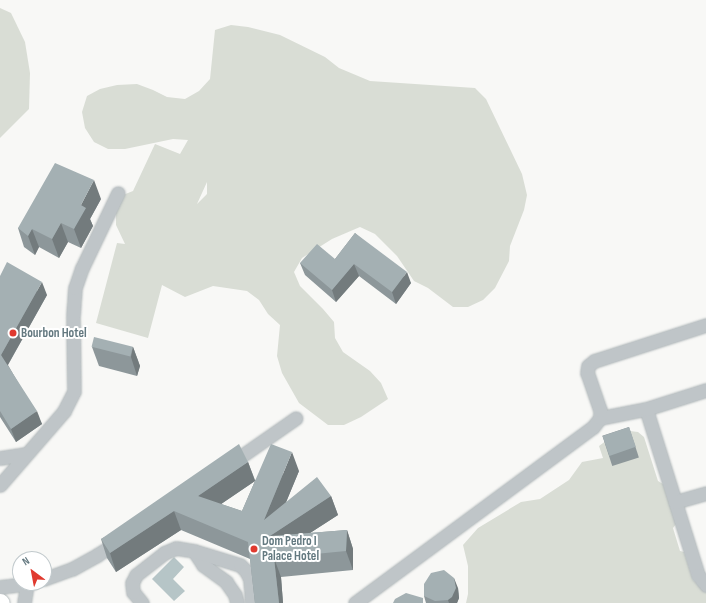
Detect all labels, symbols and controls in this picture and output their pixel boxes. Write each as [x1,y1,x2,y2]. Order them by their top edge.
place label: Bourbon Hotel [21,325,87,341]
marker: Bourbon Hotel [8,328,18,338]
place label: Dom Pedro I Palace Hotel [262,534,319,565]
marker: Dom Pedro I Palace Hotel [249,544,259,554]
north arrow [12,551,52,591]
text: N [20,554,32,568]

